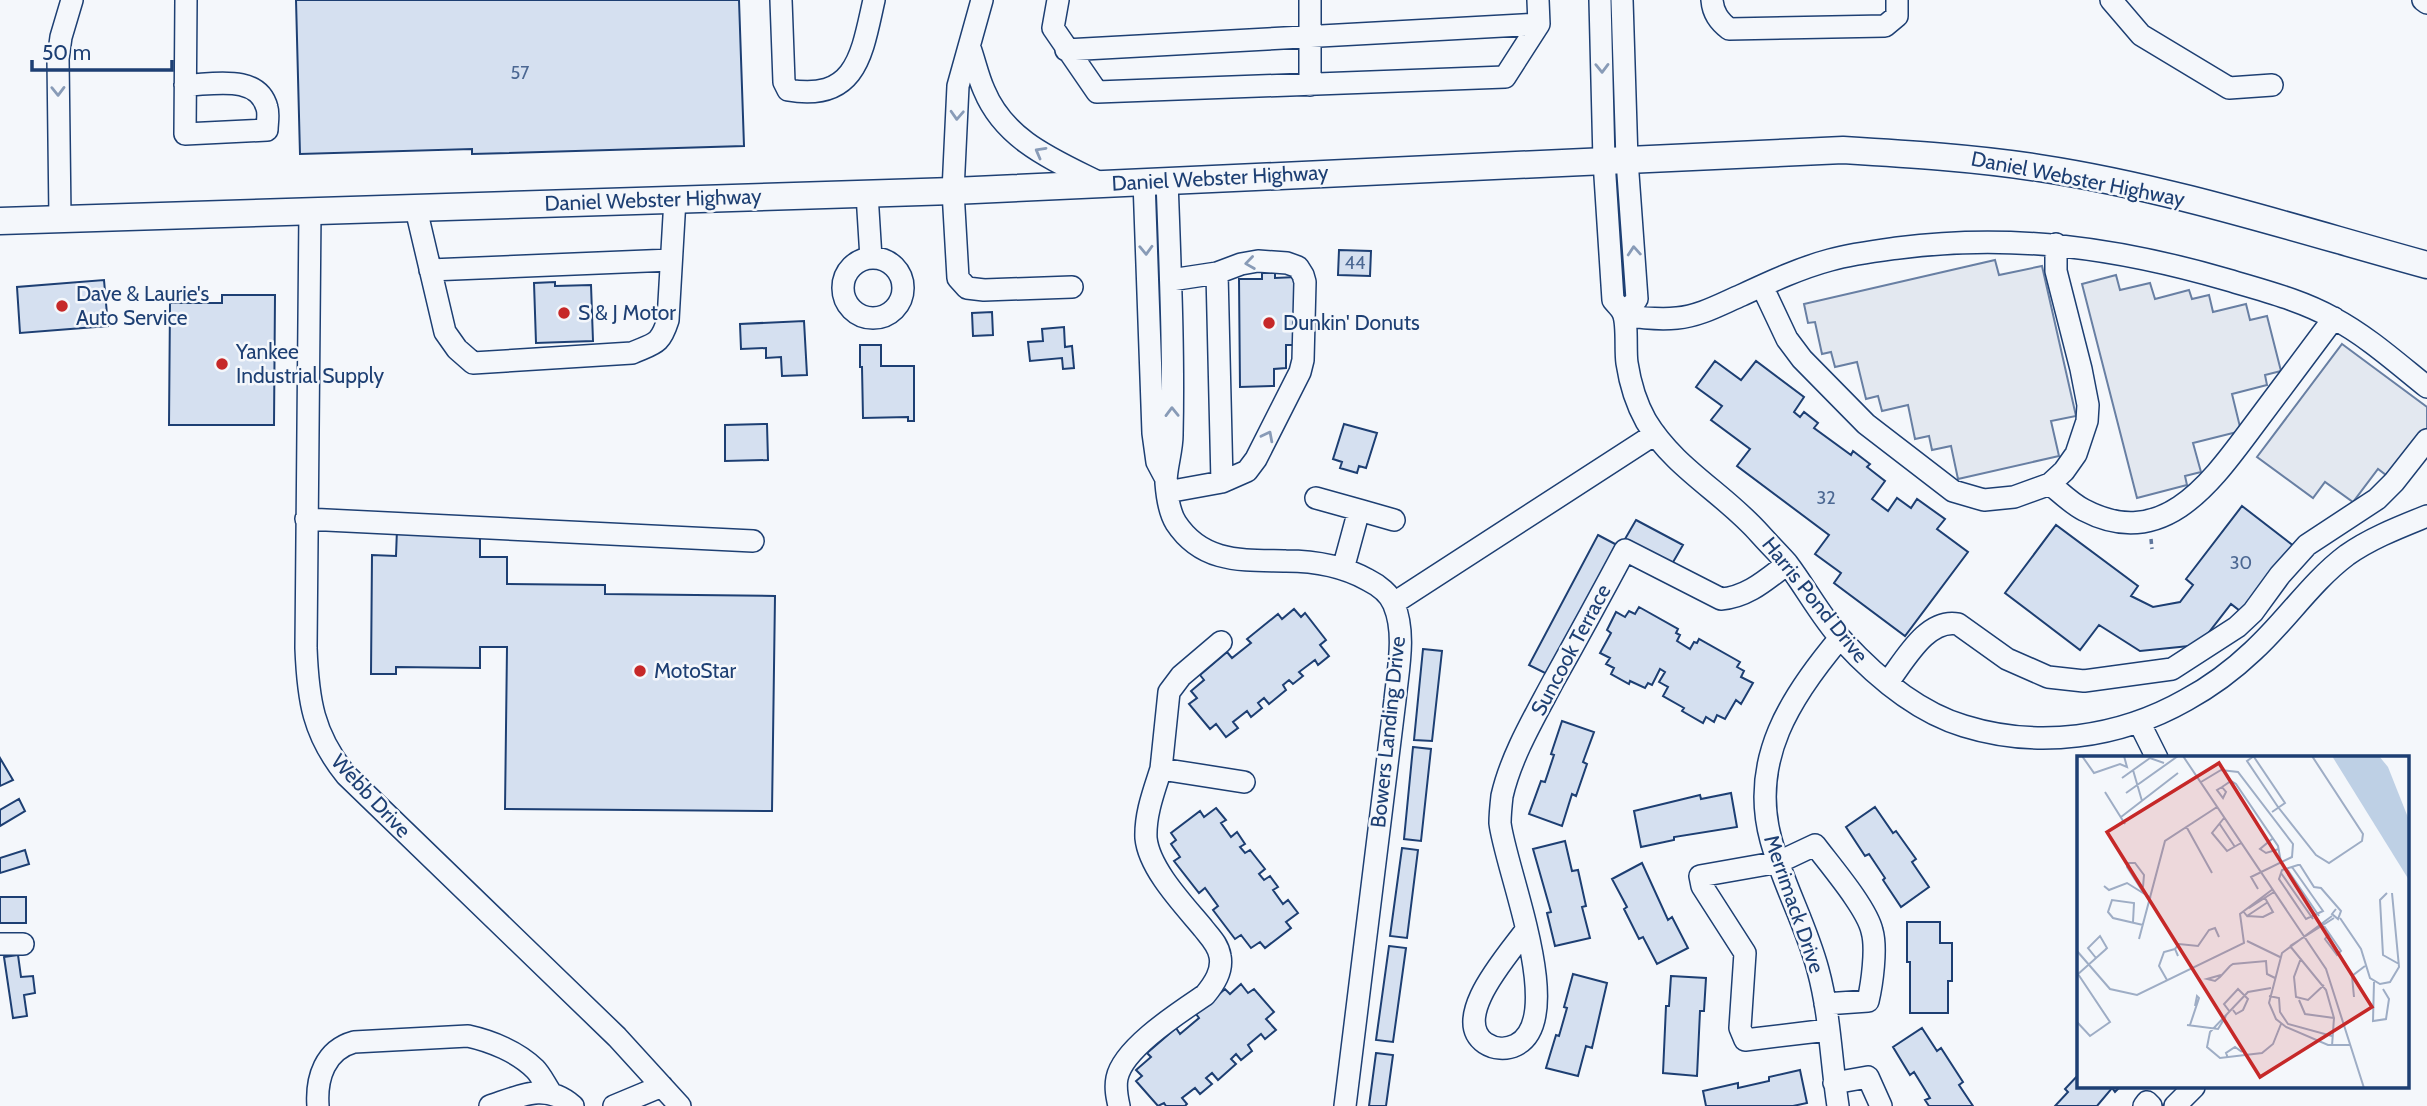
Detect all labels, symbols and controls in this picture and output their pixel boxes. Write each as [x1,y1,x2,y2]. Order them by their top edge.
scale bar [32,28,172,72]
text: 50 m [42,40,91,65]
house number: 57 [511,62,529,84]
one-way arrow [1594,63,1610,74]
one-way arrow [51,86,66,97]
one-way arrow [949,110,964,121]
street label: Daniel Webster Highway [1969,146,2187,212]
one-way arrow [1034,147,1047,160]
street label: Daniel Webster Highway [1111,159,1329,196]
street label: Daniel Webster Highway [544,183,762,216]
one-way arrow [1139,244,1154,255]
one-way arrow [1626,245,1641,256]
house number: 44 [1345,252,1365,274]
one-way arrow [1245,255,1256,270]
place label: Dave & Laurie's Auto Service [76,281,209,330]
marker: Dave & Laurie's Auto Service [54,298,70,314]
place label: S & J Motor [578,300,676,325]
marker: S & J Motor [556,305,572,321]
place label: Dunkin' Donuts [1283,310,1420,335]
marker: Dunkin' Donuts [1261,315,1277,331]
place label: Yankee Industrial Supply [235,339,385,388]
marker: Yankee Industrial Supply [214,356,230,372]
one-way arrow [1164,406,1180,416]
one-way arrow [1259,431,1273,443]
house number: 32 [1816,487,1836,509]
street label: Harris Pond Drive [1757,532,1874,668]
house number: 30 [2230,552,2252,574]
street label: Suncook Terrace [1525,580,1616,720]
street label: Bowers Landing Drive [1365,635,1410,829]
place label: MotoStar [654,658,736,683]
marker: MotoStar [632,663,648,679]
street label: Webb Drive [326,749,416,843]
inset map [2077,756,2410,1088]
street label: Merrimack Drive [1759,831,1830,976]

